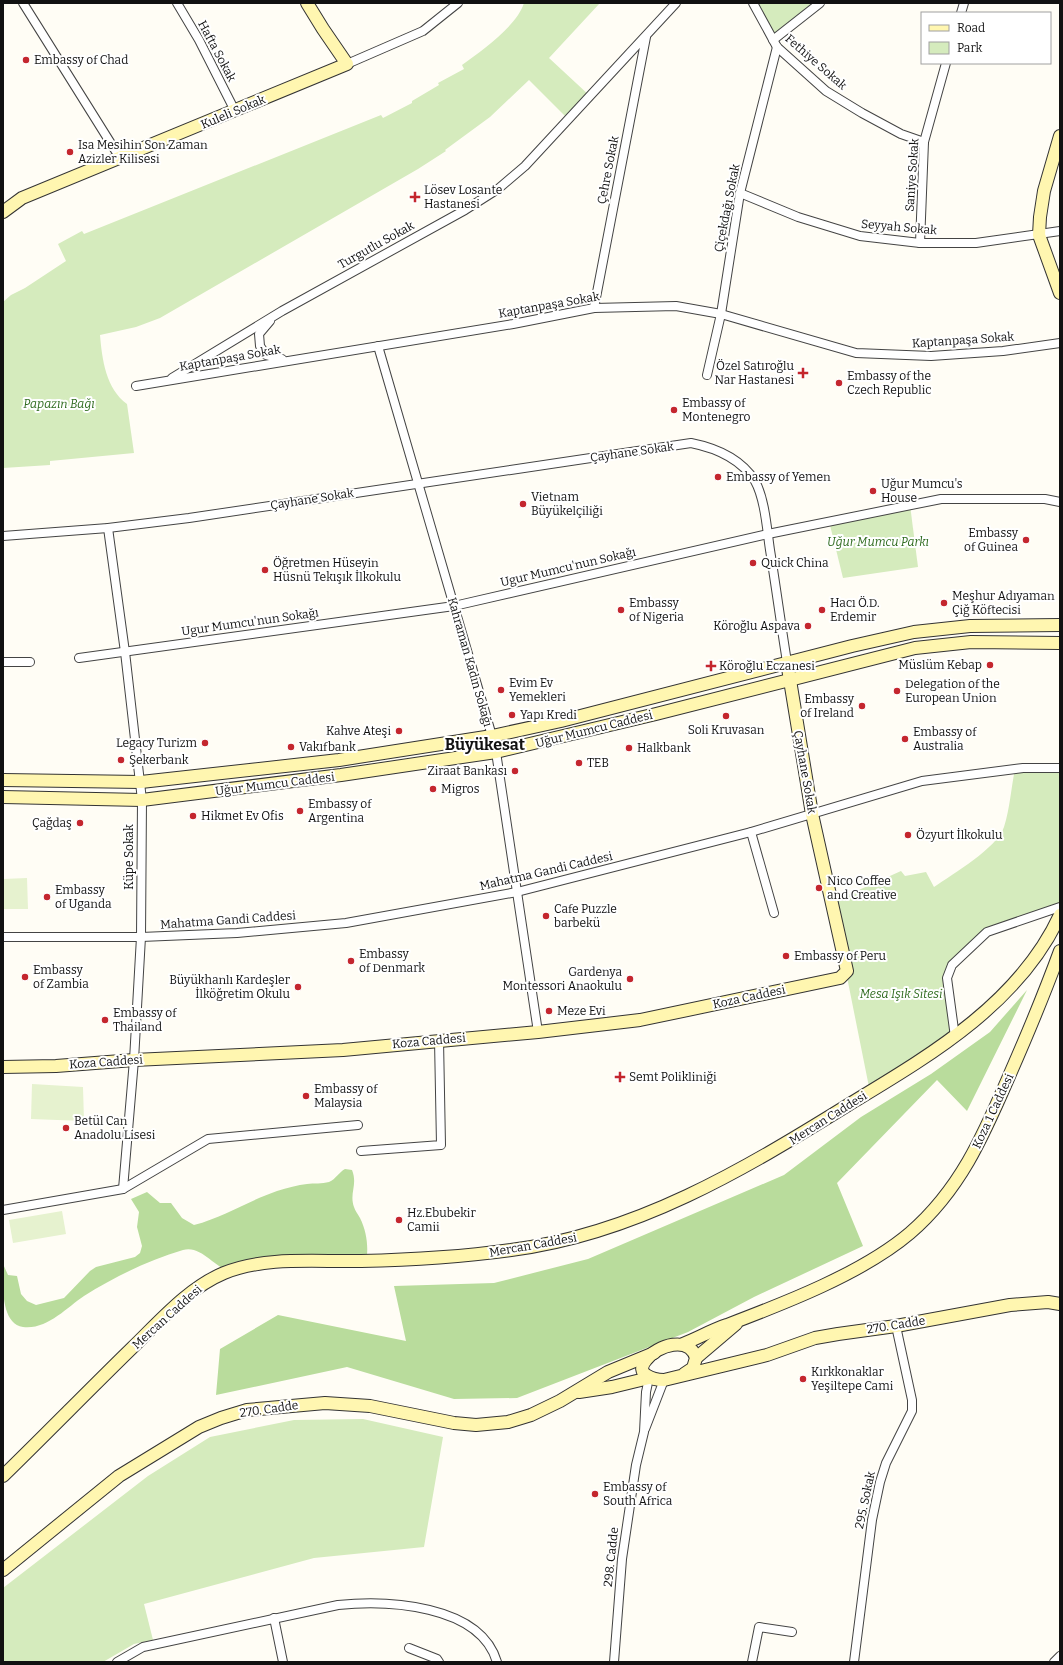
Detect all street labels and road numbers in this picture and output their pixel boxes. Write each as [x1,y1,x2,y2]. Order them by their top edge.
street label: Hafta Sokak [195,18,239,84]
street label: Fethiye Sokak [782,32,850,93]
street label: Kuleli Sokak [199,92,268,132]
street label: Çehre Sokak [595,135,622,205]
street label: Saniye Sokak [902,138,922,212]
street label: Çiçekdağı Sokak [712,162,742,253]
street label: Seyyah Sokak [860,217,938,237]
street label: Turgutlu Sokak [336,218,417,272]
street label: Kaptanpaşa Sokak [497,289,601,321]
street label: Kaptanpaşa Sokak [911,329,1015,351]
street label: Kaptanpaşa Sokak [178,342,282,374]
street label: Çayhane Sokak [589,439,675,465]
street label: Çayhane Sokak [269,485,355,513]
street label: Ugur Mumcu'nun Sokağı [499,545,637,589]
street label: Kahraman Kadın Sokağı [445,596,495,729]
street label: Ugur Mumcu'nun Sokağı [180,605,320,639]
street label: Uğur Mumcu Caddesi [534,708,654,750]
street label: Çayhane Sokak [791,729,819,815]
street label: Uğur Mumcu Caddesi [215,770,336,798]
street label: Küpe Sokak [122,824,136,890]
street label: Mahatma Gandi Caddesi [478,849,614,893]
street label: Mahatma Gandi Caddesi [160,908,297,932]
street label: Koza Caddesi [711,982,787,1012]
street label: Koza Caddesi [392,1031,467,1051]
street label: Koza Caddesi [69,1052,144,1072]
street label: Koza 1 Caddesi [970,1071,1017,1151]
street label: Mercan Caddesi [787,1088,870,1147]
street label: Mercan Caddesi [488,1230,578,1260]
street label: Mercan Caddesi [129,1282,205,1352]
street label: 270. Cadde [866,1313,926,1337]
street label: 270. Cadde [239,1398,299,1420]
street label: 295. Sokak [852,1470,878,1530]
street label: 298. Cadde [601,1526,621,1588]

